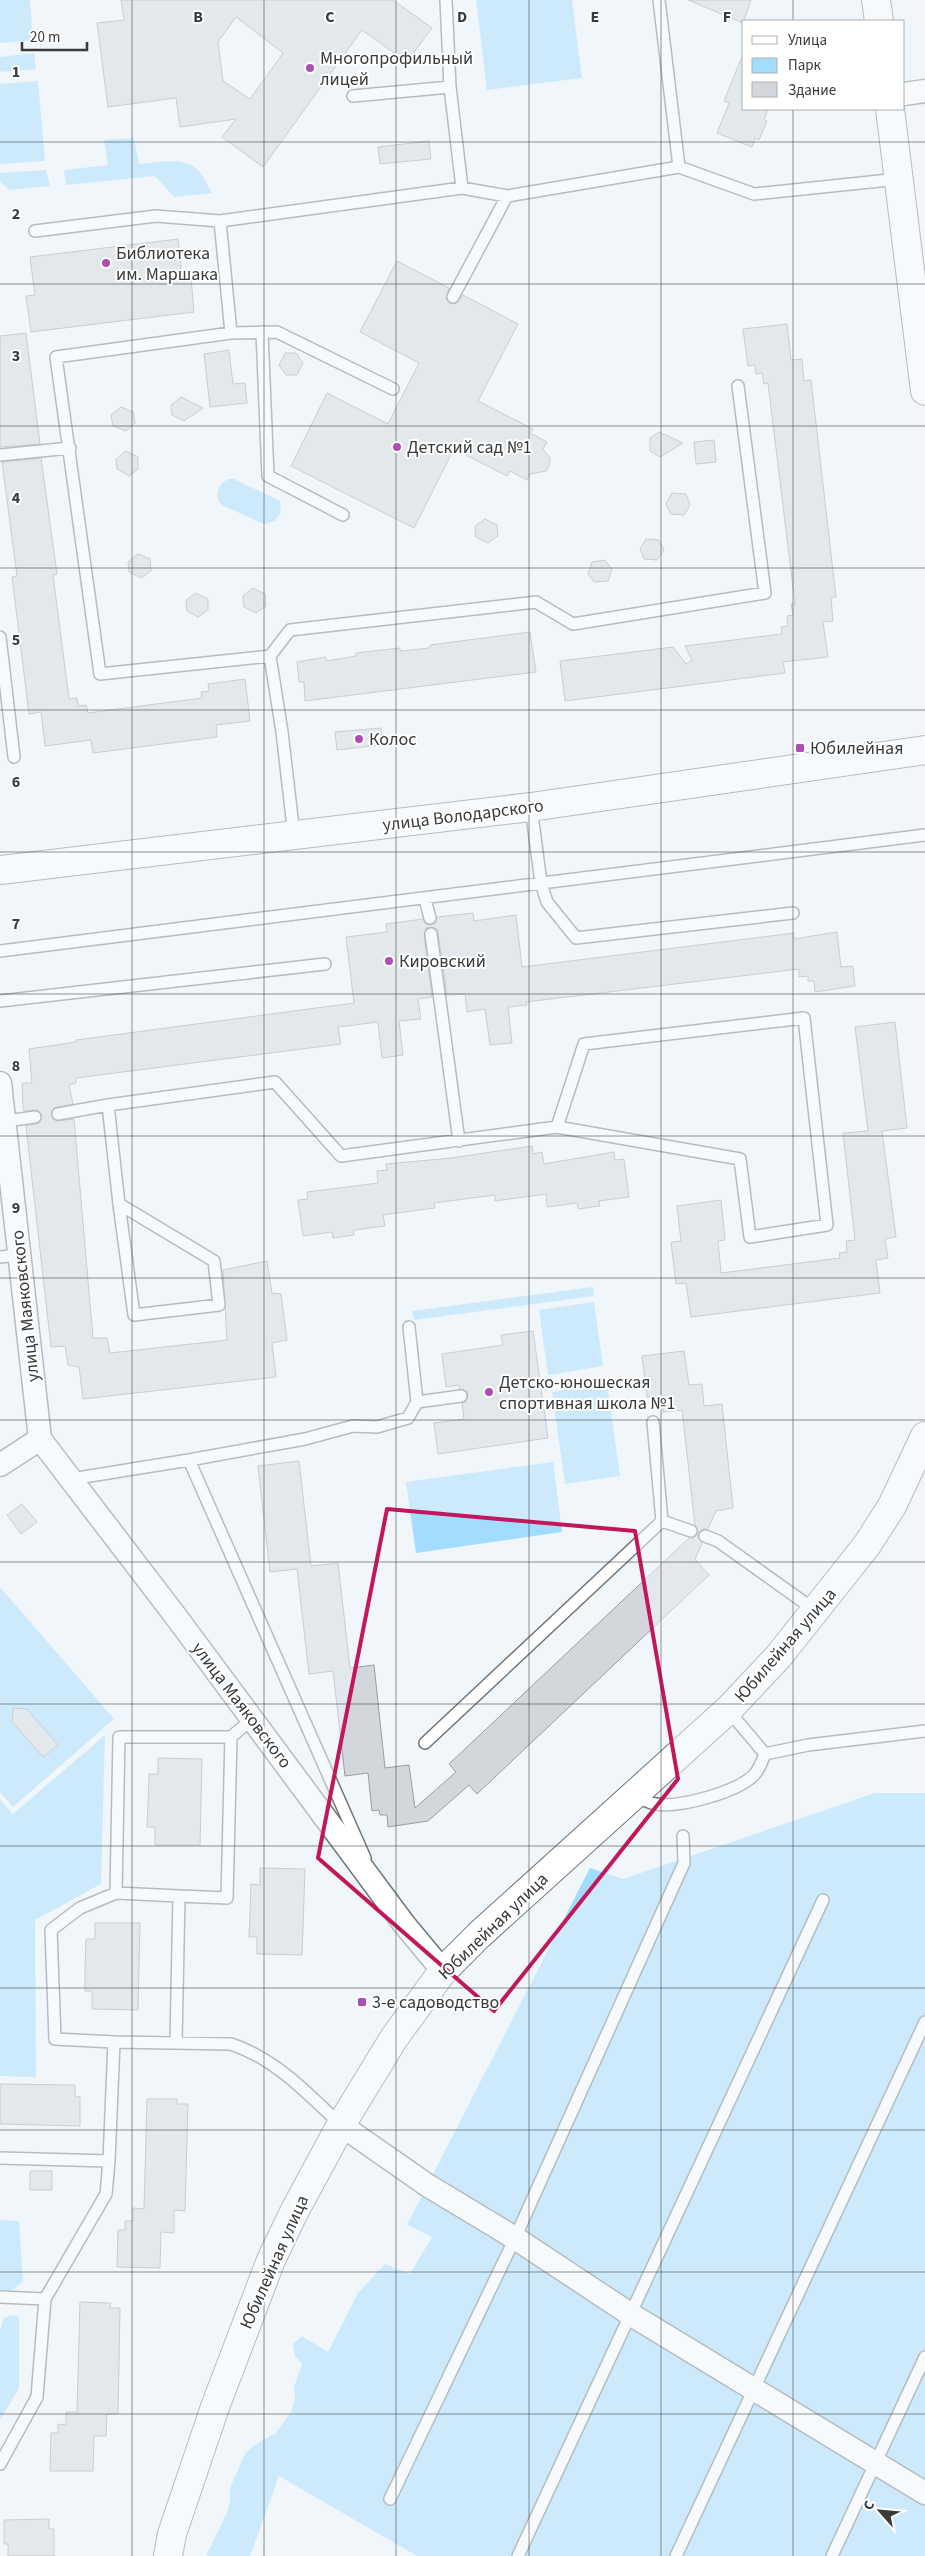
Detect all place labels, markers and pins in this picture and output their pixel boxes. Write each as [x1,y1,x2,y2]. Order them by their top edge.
place label: Многопрофильный лицей [320,46,473,92]
marker: Многопрофильный лицей [304,62,316,74]
place label: Библиотека им. Маршака [116,241,218,287]
marker: Библиотека им. Маршака [100,257,112,269]
place label: Детский сад №1 [407,435,532,460]
marker: Детский сад №1 [391,441,403,453]
place label: Колос [369,727,417,752]
marker: Колос [353,733,365,745]
place label: Юбилейная [810,736,903,761]
marker: Юбилейная [794,742,806,754]
place label: Кировский [399,949,486,974]
marker: Кировский [383,955,395,967]
place label: Детско-юношеская спортивная школа №1 [499,1370,675,1416]
marker: Детско-юношеская спортивная школа №1 [483,1386,495,1398]
place label: 3-е садоводство [372,1990,499,2015]
marker: 3-е садоводство [356,1996,368,2008]

